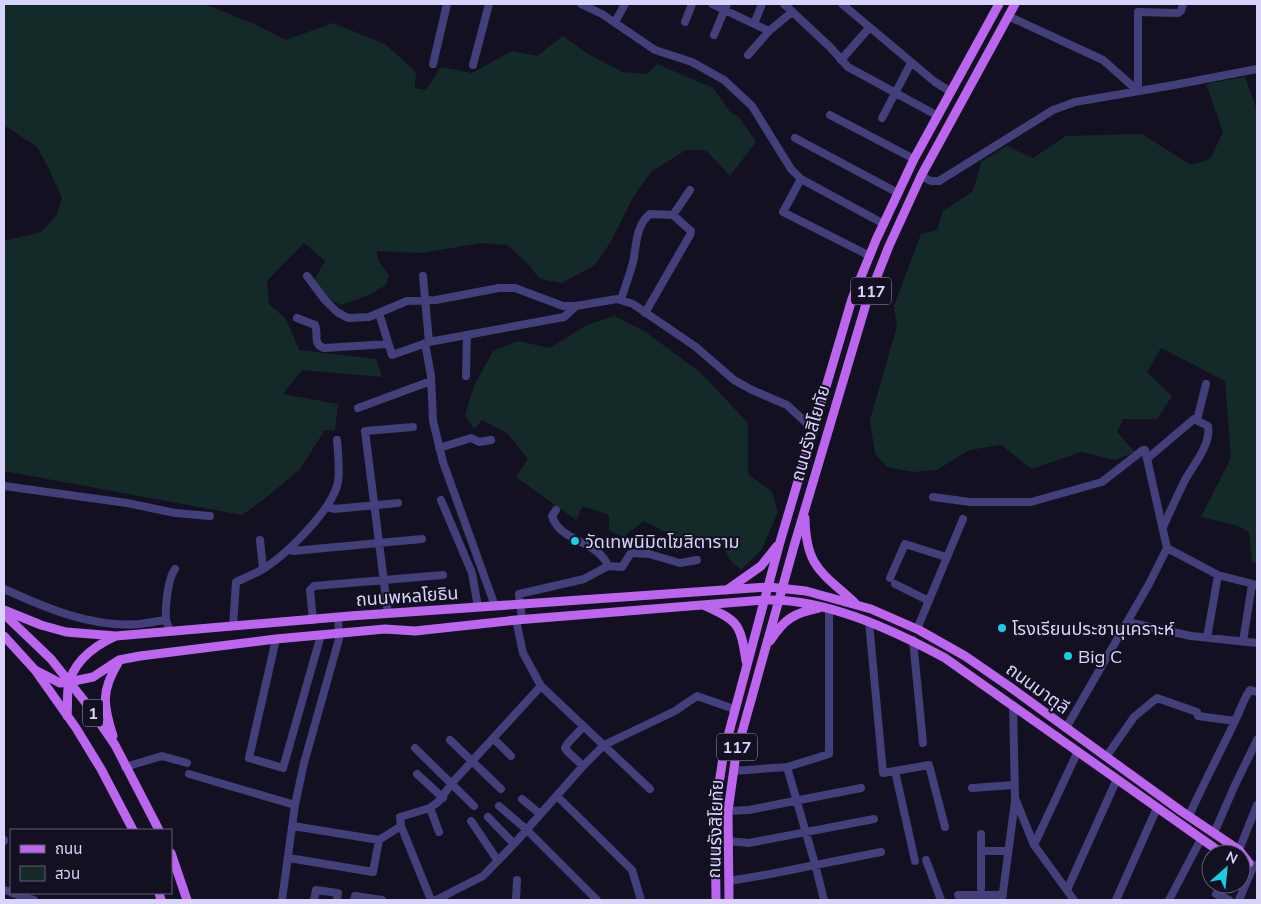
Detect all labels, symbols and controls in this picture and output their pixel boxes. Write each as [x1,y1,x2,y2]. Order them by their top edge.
road number: 117 [851,278,891,304]
street label: ถนนรังสิโยทัย [785,382,835,484]
place label: วัดเทพนิมิตโฆสิตาราม [585,530,740,553]
marker: วัดเทพนิมิตโฆสิตาราม [569,535,581,547]
street label: ถนนพหลโยธิน [355,581,459,611]
place label: โรงเรียนประชานุเคราะห์ [1012,617,1175,640]
marker: โรงเรียนประชานุเคราะห์ [996,622,1008,634]
place label: Big C [1078,645,1122,668]
marker: Big C [1062,650,1074,662]
street label: ถนนมาตุลี [1002,657,1074,719]
road number: 1 [83,700,103,726]
road number: 117 [717,734,757,760]
street label: ถนนรังสิโยทัย [702,779,728,879]
legend [10,829,172,894]
text: ถนน [55,839,82,858]
north arrow [1201,844,1251,894]
text: N [1223,847,1241,868]
text: สวน [55,864,80,883]

